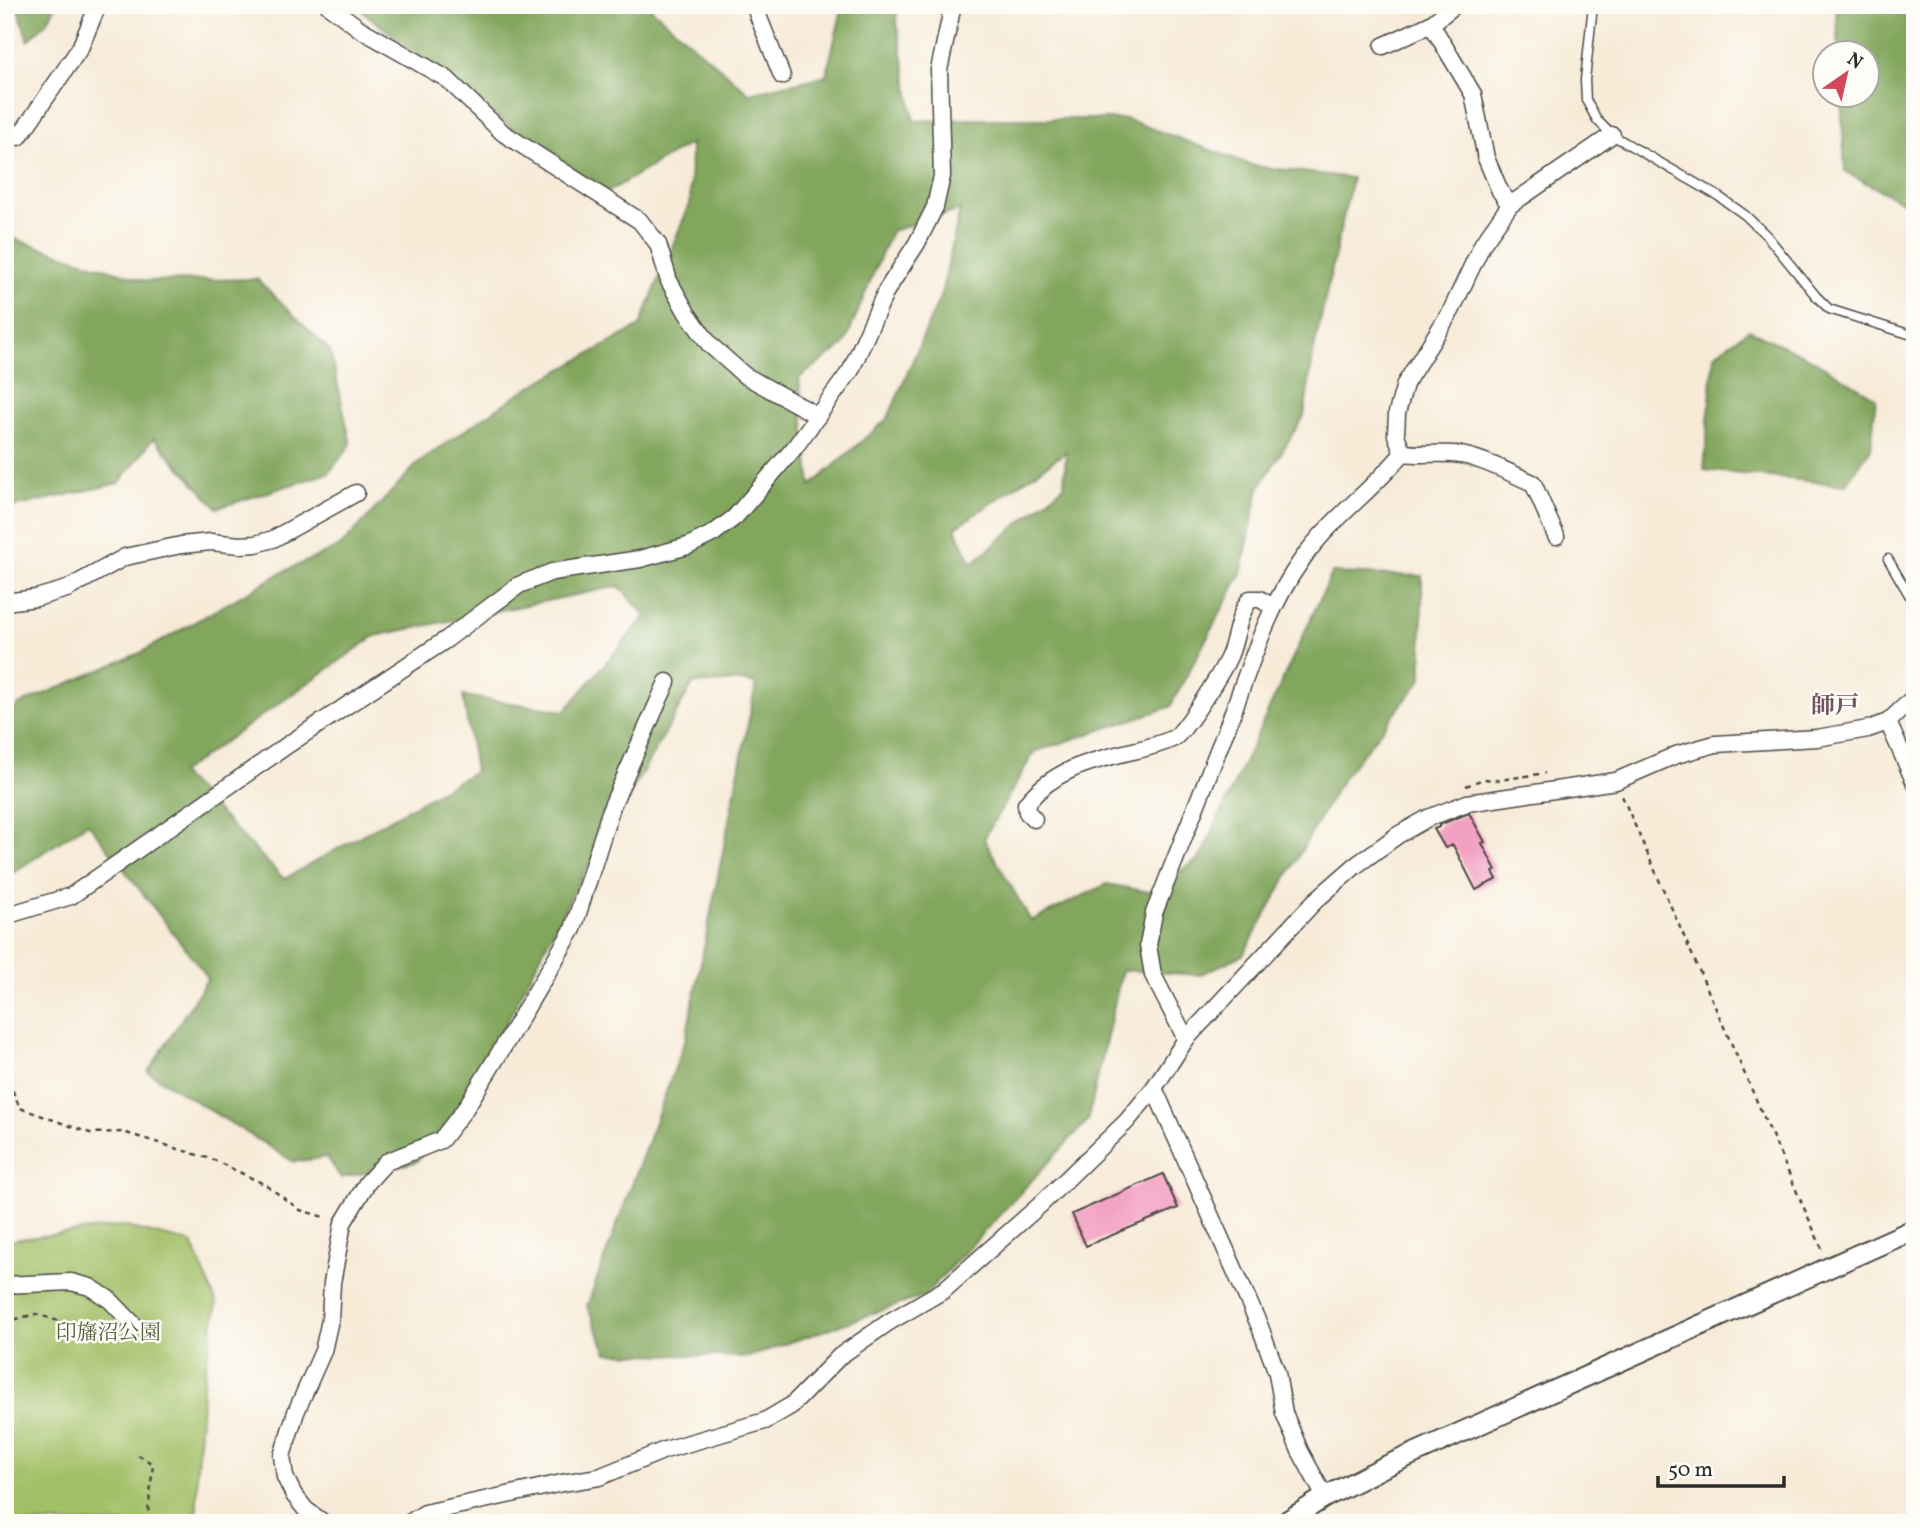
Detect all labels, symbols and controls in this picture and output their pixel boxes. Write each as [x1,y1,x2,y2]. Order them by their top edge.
north arrow [1812,38,1882,108]
text: N [1841,47,1868,76]
district label: 師戸 [1811,690,1859,724]
park label: 印旛沼公園 [56,1319,161,1348]
scale bar [1658,1444,1784,1488]
text: 50 m [1668,1456,1713,1485]

